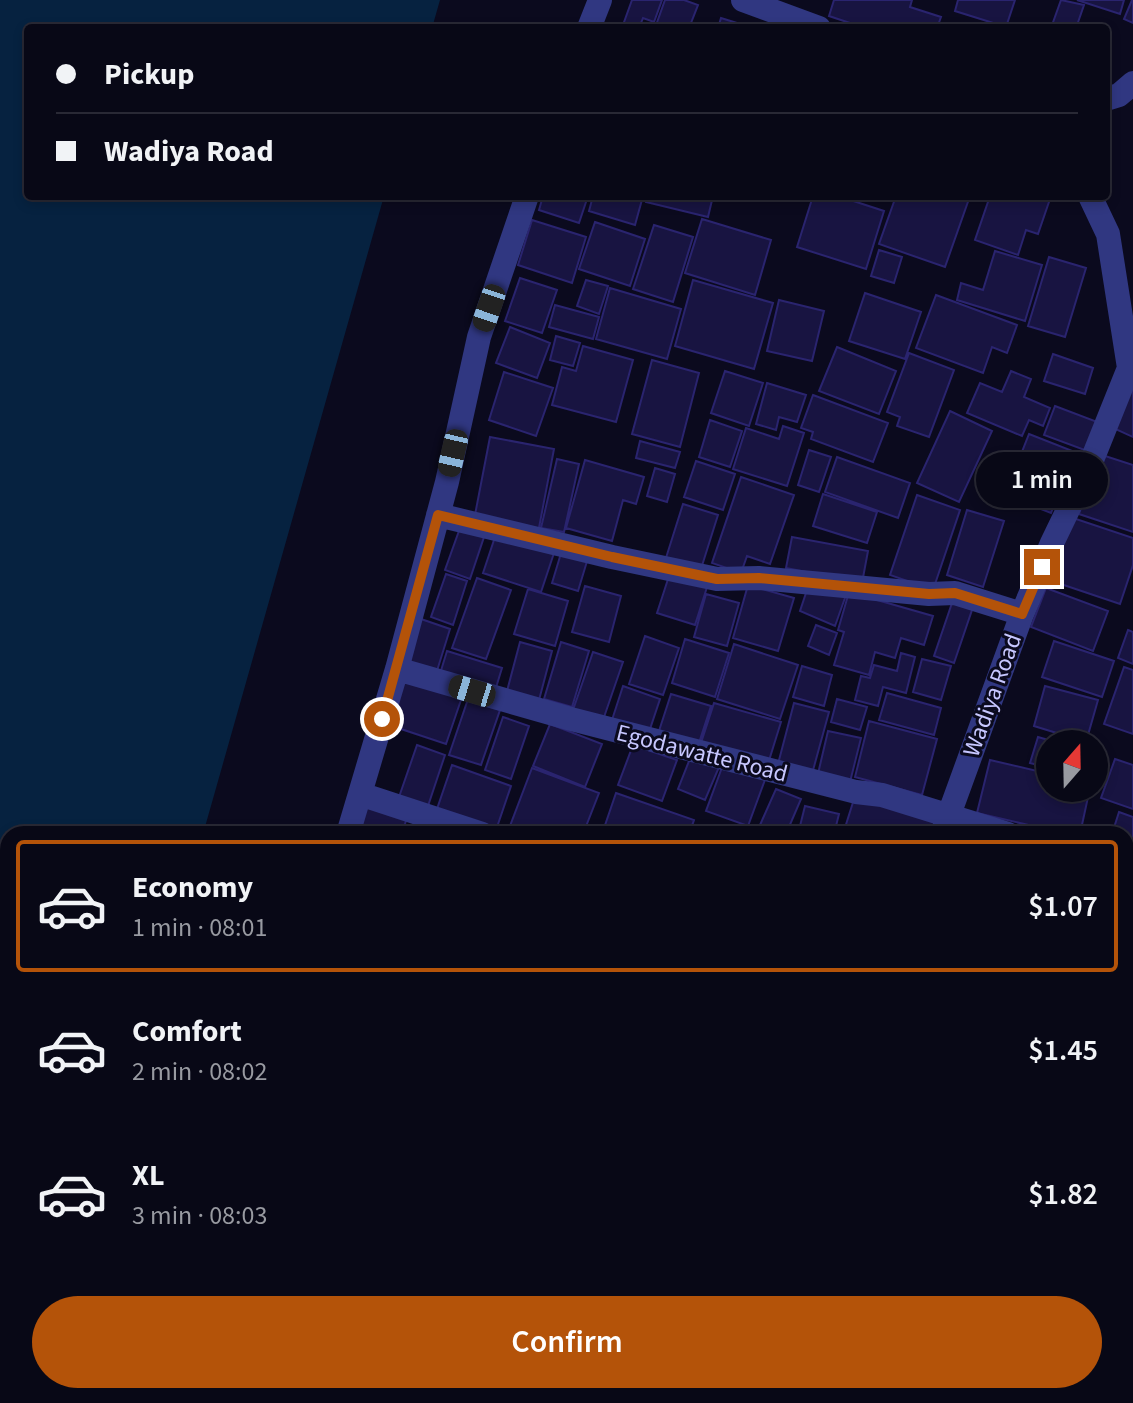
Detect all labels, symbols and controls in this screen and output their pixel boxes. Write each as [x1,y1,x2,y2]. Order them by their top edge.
text: Pickup [104,53,194,96]
text: Wadiya Road [104,130,274,173]
car [470,281,508,335]
car [436,427,470,479]
callout: 1 min [976,451,1108,507]
text: 1 min [1011,461,1073,498]
route end [1024,549,1060,585]
street label: Wadiya Road [954,629,1031,762]
car [446,673,498,709]
route start [364,701,400,737]
street label: Egodawatte Road [613,715,791,792]
north arrow [1036,730,1108,802]
map controls [1036,730,1108,802]
text: Economy [132,866,253,909]
icon: car [36,870,108,942]
text: $1.07 [1028,885,1098,928]
text: 1 min · 08:01 [132,909,267,946]
text: Comfort [132,1010,242,1053]
icon: car [36,1014,108,1086]
text: $1.45 [1028,1029,1098,1072]
text: 2 min · 08:02 [132,1053,267,1090]
text: XL [132,1154,165,1197]
icon: car [36,1158,108,1230]
text: $1.82 [1028,1173,1098,1216]
text: 3 min · 08:03 [132,1197,267,1234]
button: Confirm [32,1296,1102,1388]

